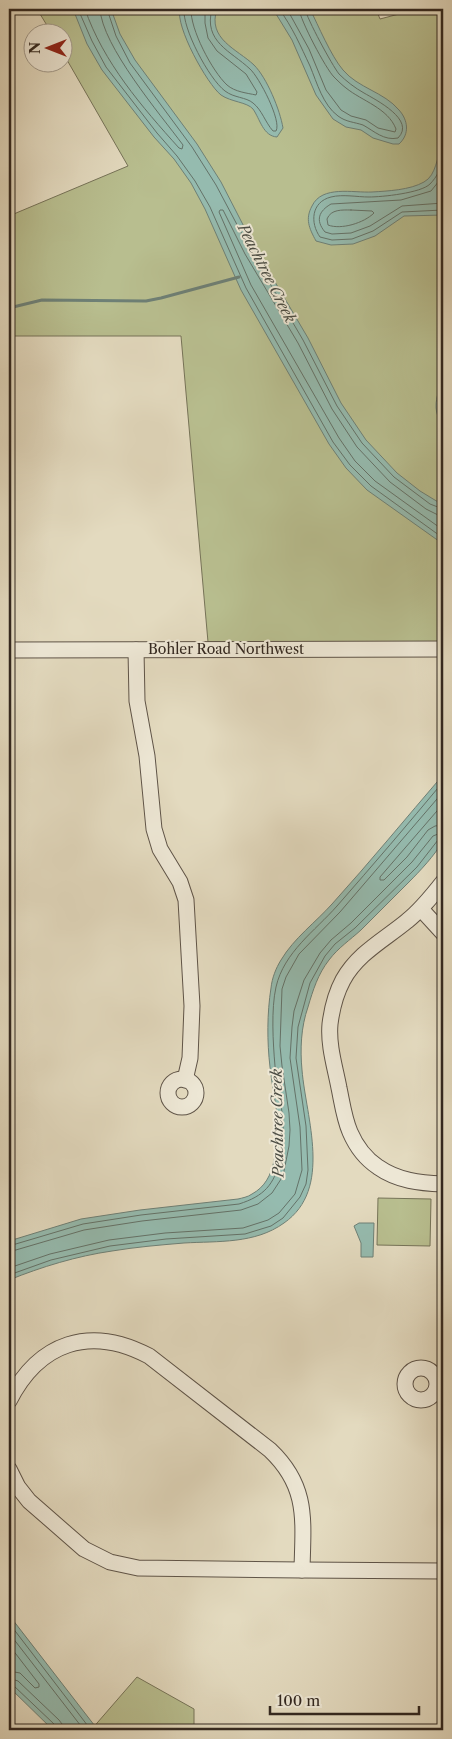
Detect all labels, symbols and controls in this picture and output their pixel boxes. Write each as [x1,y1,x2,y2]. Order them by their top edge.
north arrow [22,22,72,72]
text: N [26,42,44,54]
water label: Peachtree Creek [233,219,300,326]
street label: Bohler Road Northwest [148,640,304,658]
water label: Peachtree Creek [267,1068,287,1178]
scale bar [270,1684,418,1716]
text: 100 m [277,1691,320,1710]

